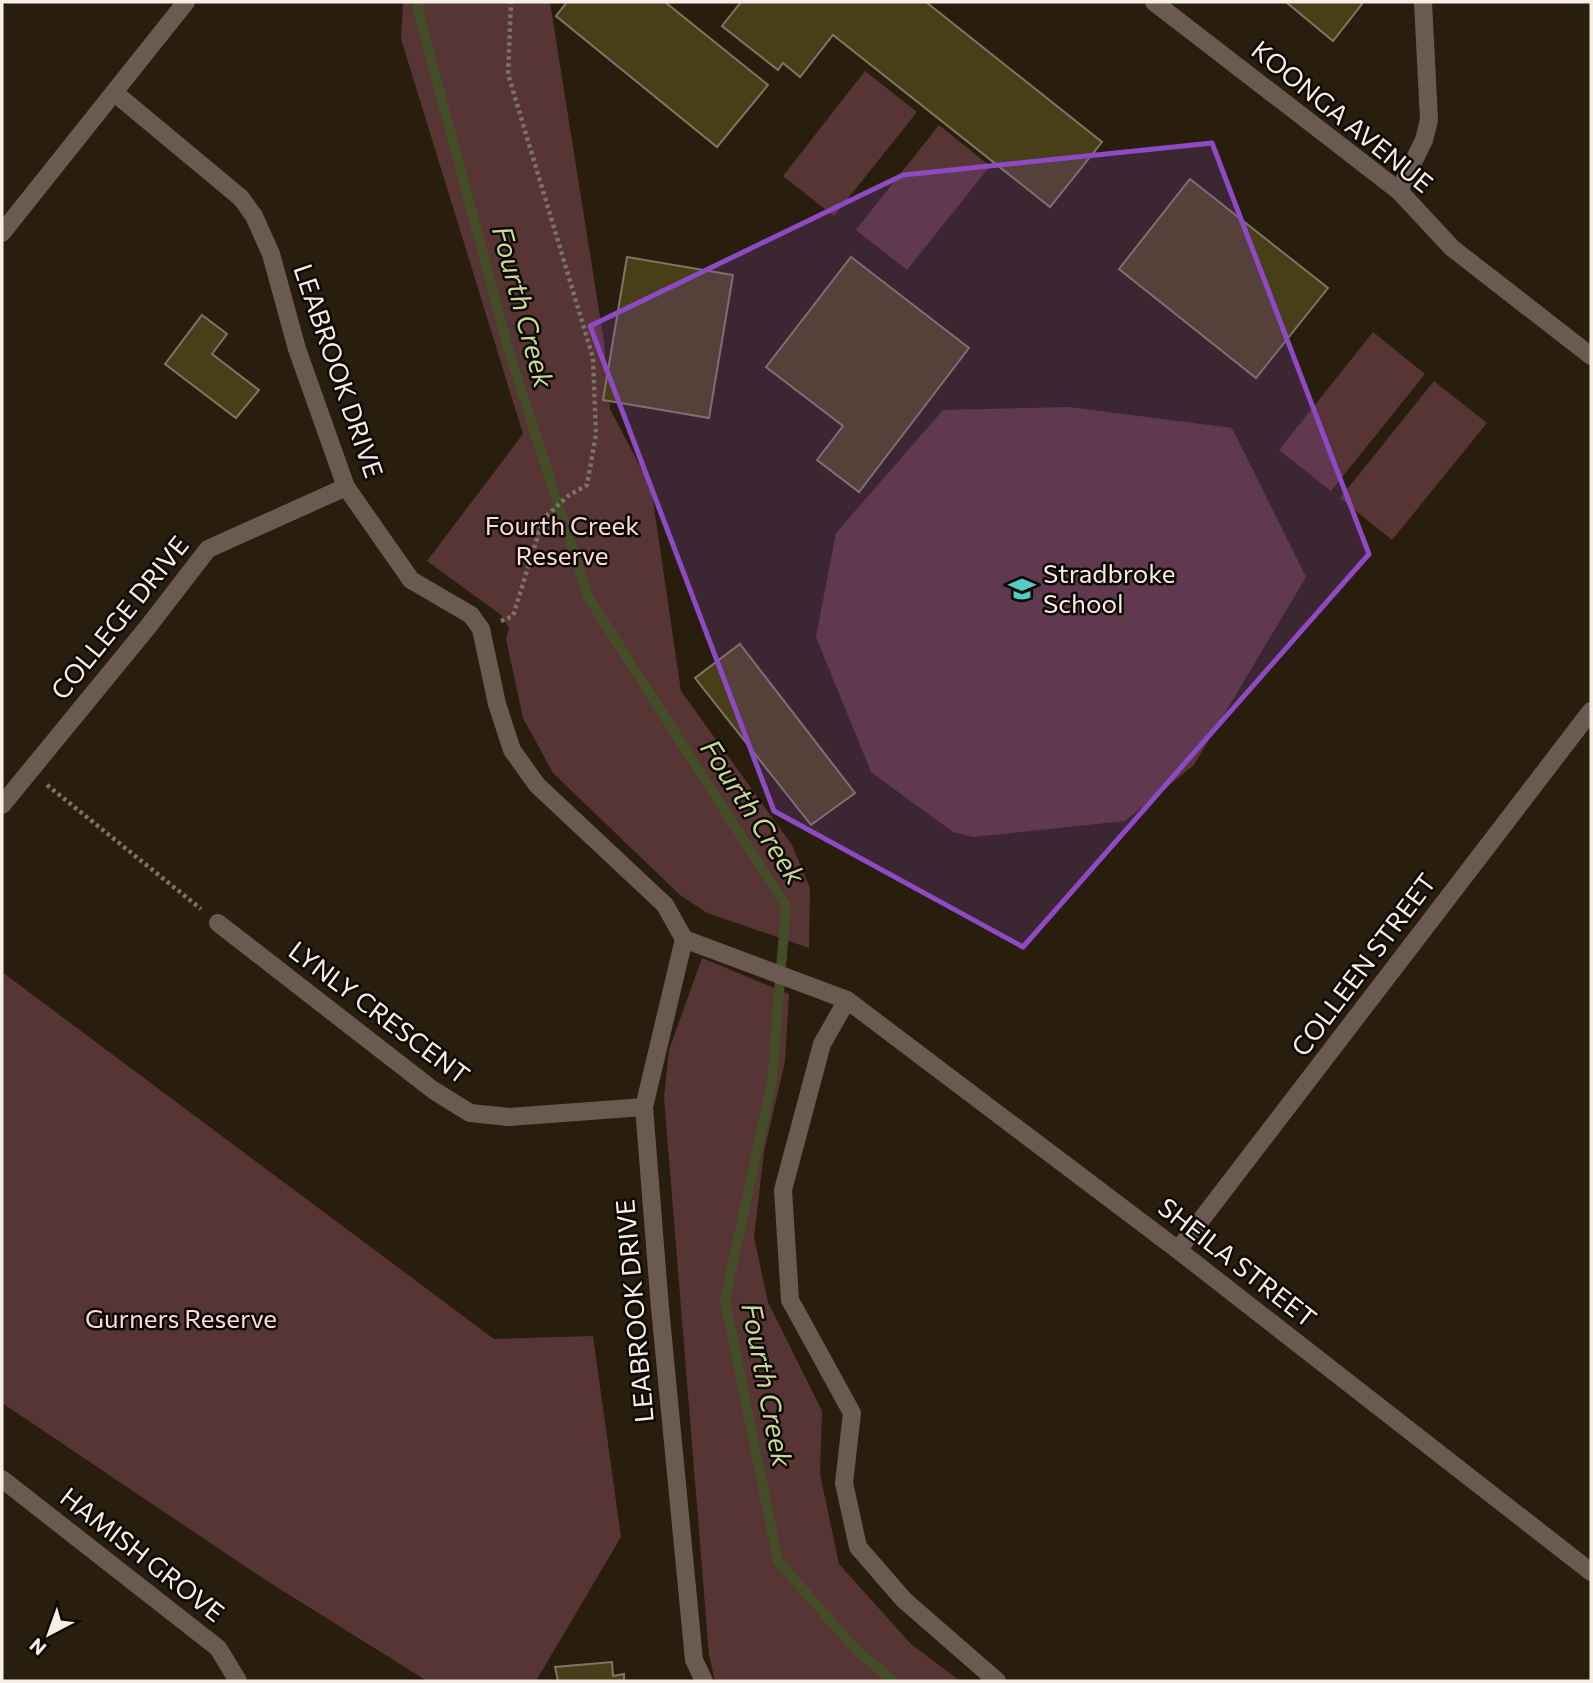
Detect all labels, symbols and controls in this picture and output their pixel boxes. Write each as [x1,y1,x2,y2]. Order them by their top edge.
street label: KOONGA AVENUE [1246,33,1440,198]
water label: Fourth Creek [486,222,562,392]
street label: LEABROOK DRIVE [288,260,391,482]
park label: Fourth Creek Reserve [485,509,639,570]
street label: COLLEGE DRIVE [44,529,194,705]
place label: Stradbroke School [1043,557,1175,618]
school or university icon: Stradbroke School [1007,574,1037,604]
water label: Fourth Creek [694,732,814,891]
street label: COLLEEN STREET [1284,867,1442,1062]
street label: LYNLY CRESCENT [284,934,476,1090]
street label: SHEILA STREET [1153,1191,1323,1333]
street label: LEABROOK DRIVE [608,1198,659,1424]
water label: Fourth Creek [735,1300,801,1471]
park label: Gurners Reserve [85,1302,277,1333]
street label: HAMISH GROVE [55,1480,231,1627]
north arrow [14,1599,84,1669]
text: N [25,1634,50,1661]

